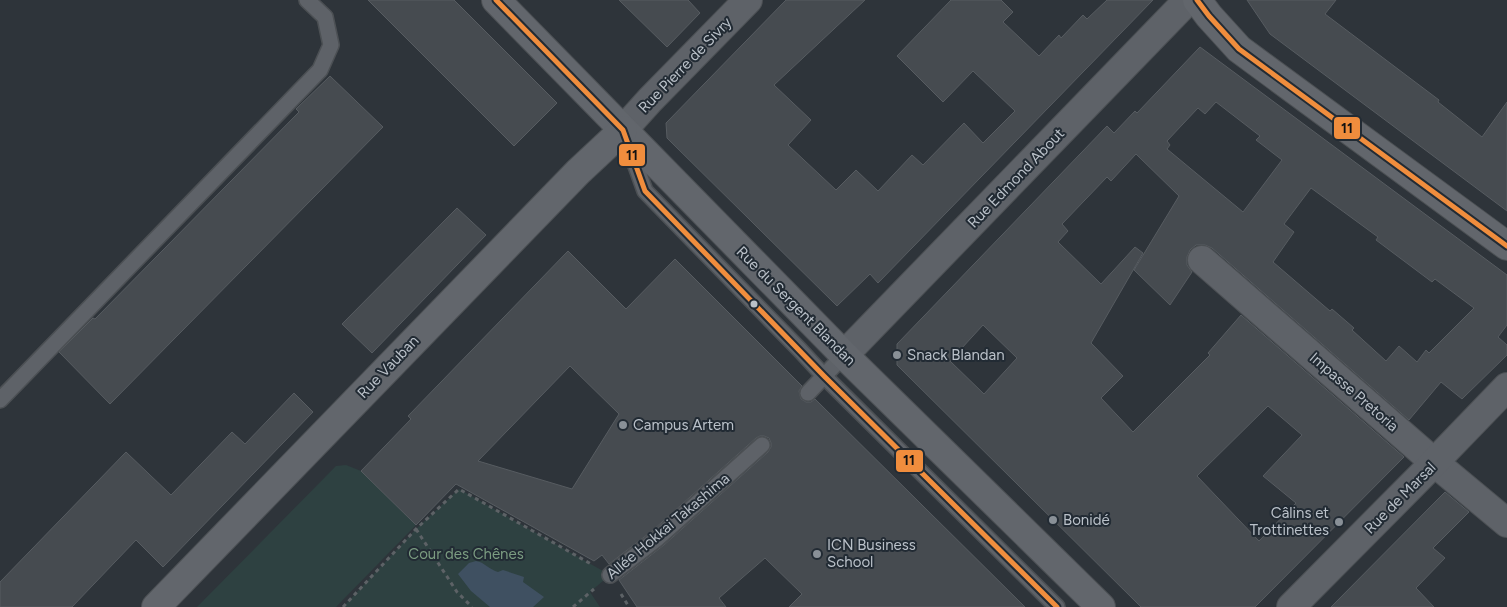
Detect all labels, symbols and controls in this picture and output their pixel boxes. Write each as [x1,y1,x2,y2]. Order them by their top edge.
street label: Rue Pierre de Sivry [635,13,735,117]
line badge: 11 [1333,116,1361,140]
text: 11 [1341,120,1353,137]
street label: Rue Edmond About [964,124,1068,231]
line badge: 11 [618,143,646,167]
text: 11 [626,147,638,164]
street label: Rue du Sergent Blandan [733,243,859,369]
unlabelled marker [749,299,759,309]
street label: Rue Vauban [354,332,422,402]
place label: Snack Blandan [907,346,1005,364]
marker: Snack Blandan [891,349,903,361]
street label: Impasse Pretoria [1306,349,1402,435]
place label: Campus Artem [633,416,734,434]
marker: Campus Artem [617,419,629,431]
line badge: 11 [895,449,924,473]
text: 11 [903,452,915,469]
street label: Rue de Marsal [1361,459,1439,537]
street label: Allée Hokkai Takashima [603,469,733,583]
place label: Câlins et Trottinettes [1250,504,1329,539]
place label: Bonidé [1063,511,1110,529]
marker: Bonidé [1047,514,1059,526]
marker: Câlins et Trottinettes [1333,516,1345,528]
place label: ICN Business School [827,536,916,571]
park label: Cour des Chênes [408,545,524,563]
marker: ICN Business School [811,548,823,560]

